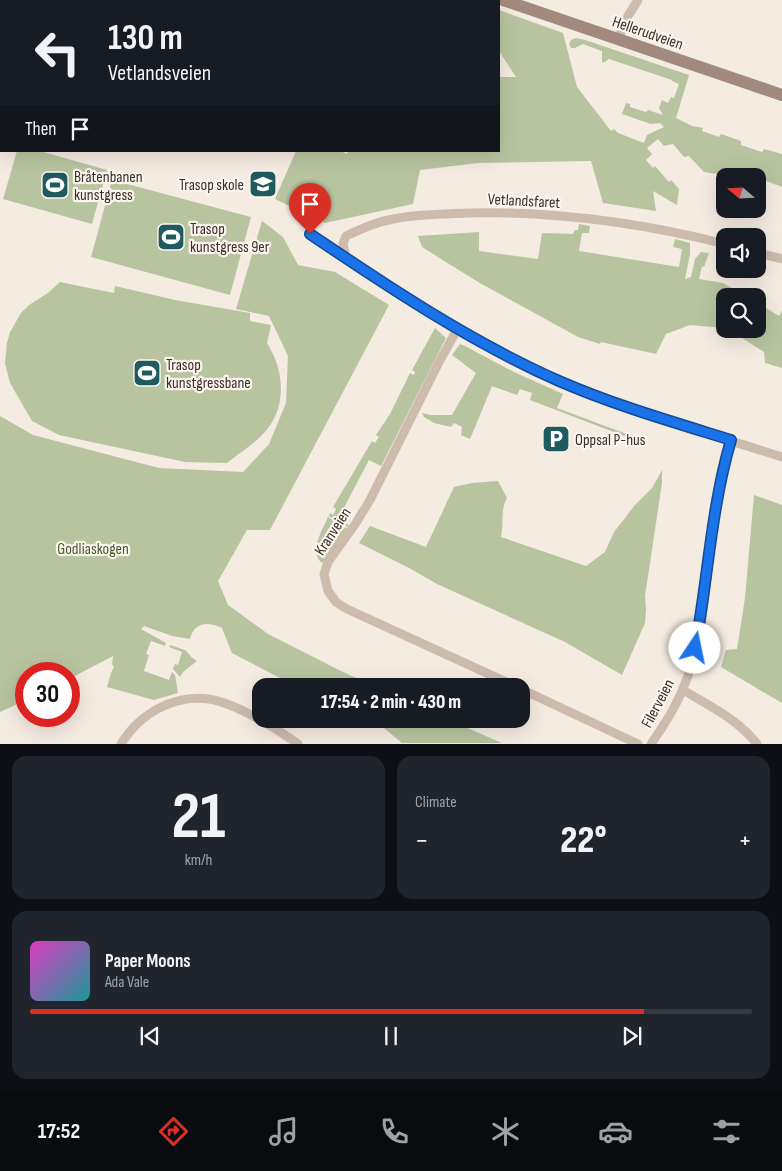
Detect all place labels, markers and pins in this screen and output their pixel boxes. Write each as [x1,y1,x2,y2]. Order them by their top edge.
place label: Bråtenbanen kunstgress [74,168,143,205]
school or university icon: Trasop skole [248,169,278,199]
sports icon: Bråtenbanen kunstgress [40,170,70,200]
place label: Trasop skole [179,176,244,195]
pin [289,183,331,234]
place label: Trasop kunstgress 9er [190,220,270,257]
sports icon: Trasop kunstgress 9er [156,222,186,252]
place label: Trasop kunstgressbane [166,356,251,393]
sports icon: Trasop kunstgressbane [132,358,162,388]
parking icon: Oppsal P-hus [541,424,571,454]
place label: Oppsal P-hus [575,431,646,450]

